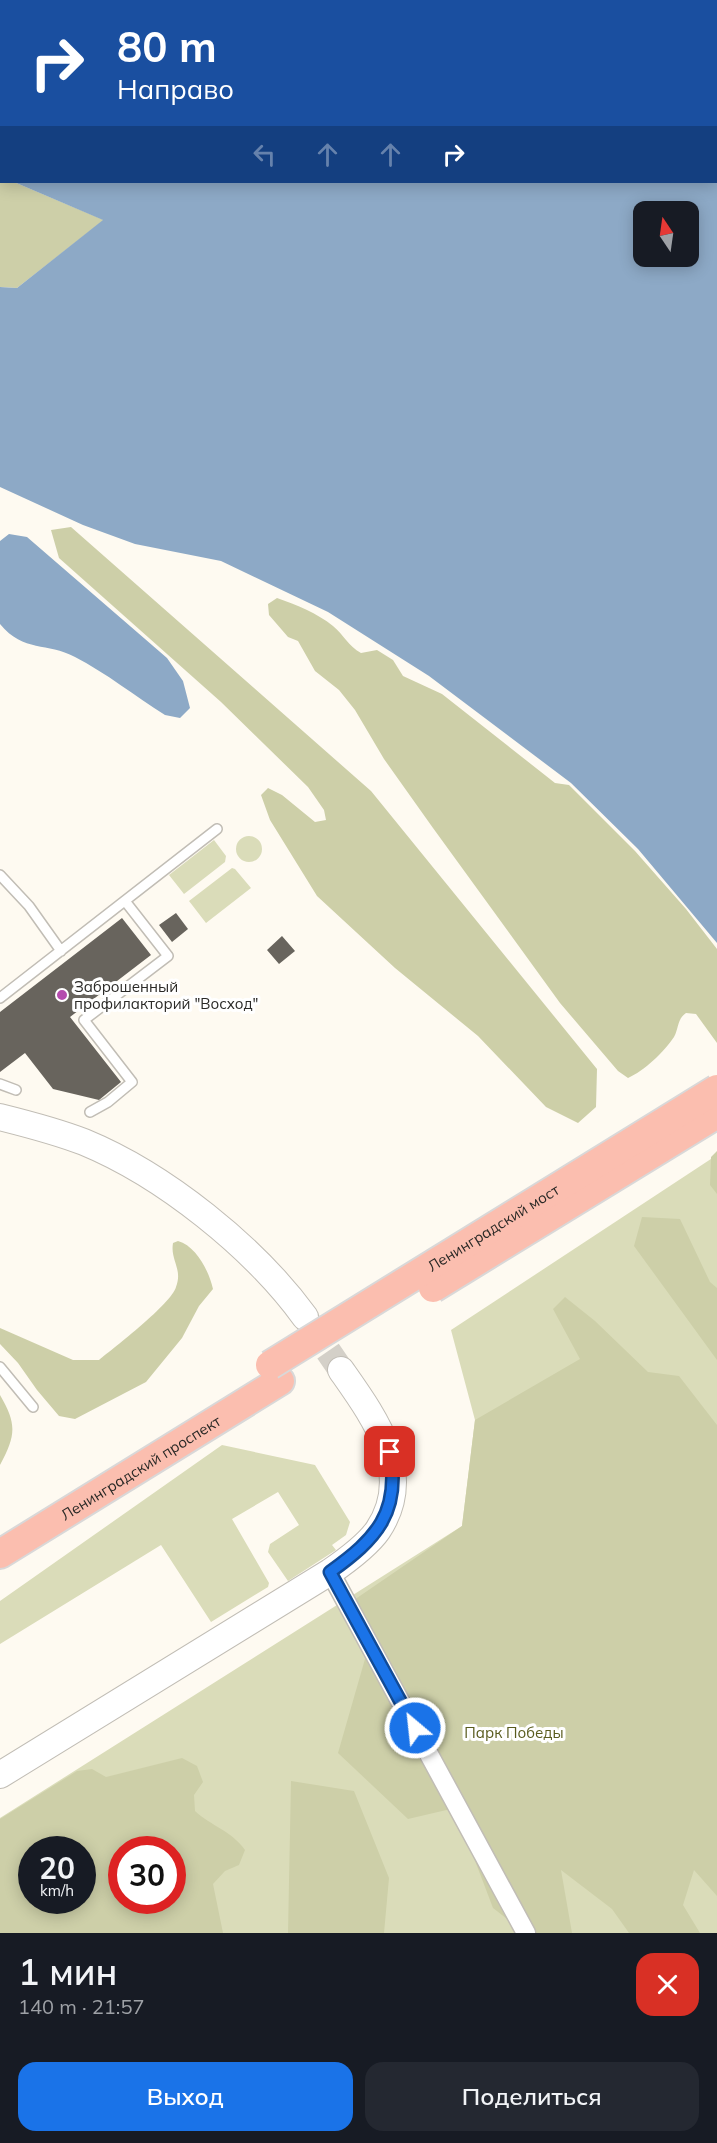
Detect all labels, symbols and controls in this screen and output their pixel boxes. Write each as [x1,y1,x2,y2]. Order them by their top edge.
text: 80 m [117,20,217,73]
icon: right [18,24,96,102]
text: Направо [117,72,234,106]
icon: left [248,138,281,171]
icon: ahead [311,138,344,171]
icon: ahead [374,138,407,171]
icon: right [437,138,470,171]
north arrow [633,201,699,267]
map controls [633,201,699,267]
place label: Заброшенный профилакторий "Восход" [74,977,259,1013]
marker: Заброшенный профилакторий "Восход" [55,988,69,1002]
street label: Ленинградский мост [423,1179,563,1275]
street label: Ленинградский проспект [57,1411,224,1524]
pin [364,1426,415,1477]
icon: arrive [373,1435,406,1468]
position arrow [383,1696,447,1760]
park label: Парк Победы [464,1723,564,1742]
speed limit sign: 30 [108,1836,186,1914]
text: 20 [39,1849,75,1887]
text: km/h [40,1881,74,1900]
text: 1 мин [18,1949,117,1994]
button: close [636,1953,699,2016]
text: 140 m · 21:57 [18,1994,144,2019]
button: Выход [18,2062,353,2131]
button: Поделиться [365,2062,699,2131]

